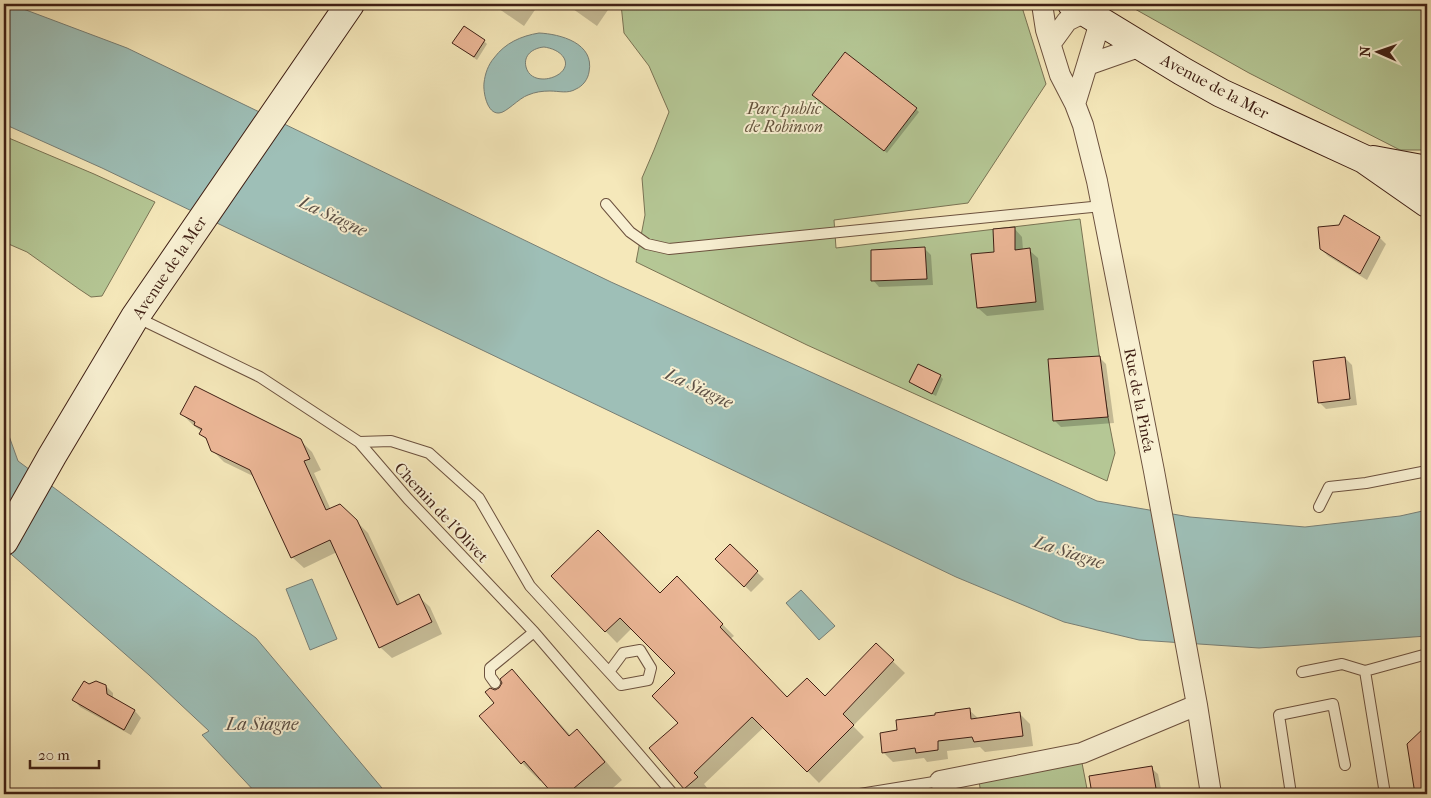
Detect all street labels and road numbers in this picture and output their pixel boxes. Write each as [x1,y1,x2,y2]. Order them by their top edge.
street label: Avenue de la Mer [1157,50,1272,123]
street label: Avenue de la Mer [128,212,211,323]
street label: Rue de la Pinéa [1120,346,1159,454]
street label: Chemin de l'Olivet [391,459,493,566]

